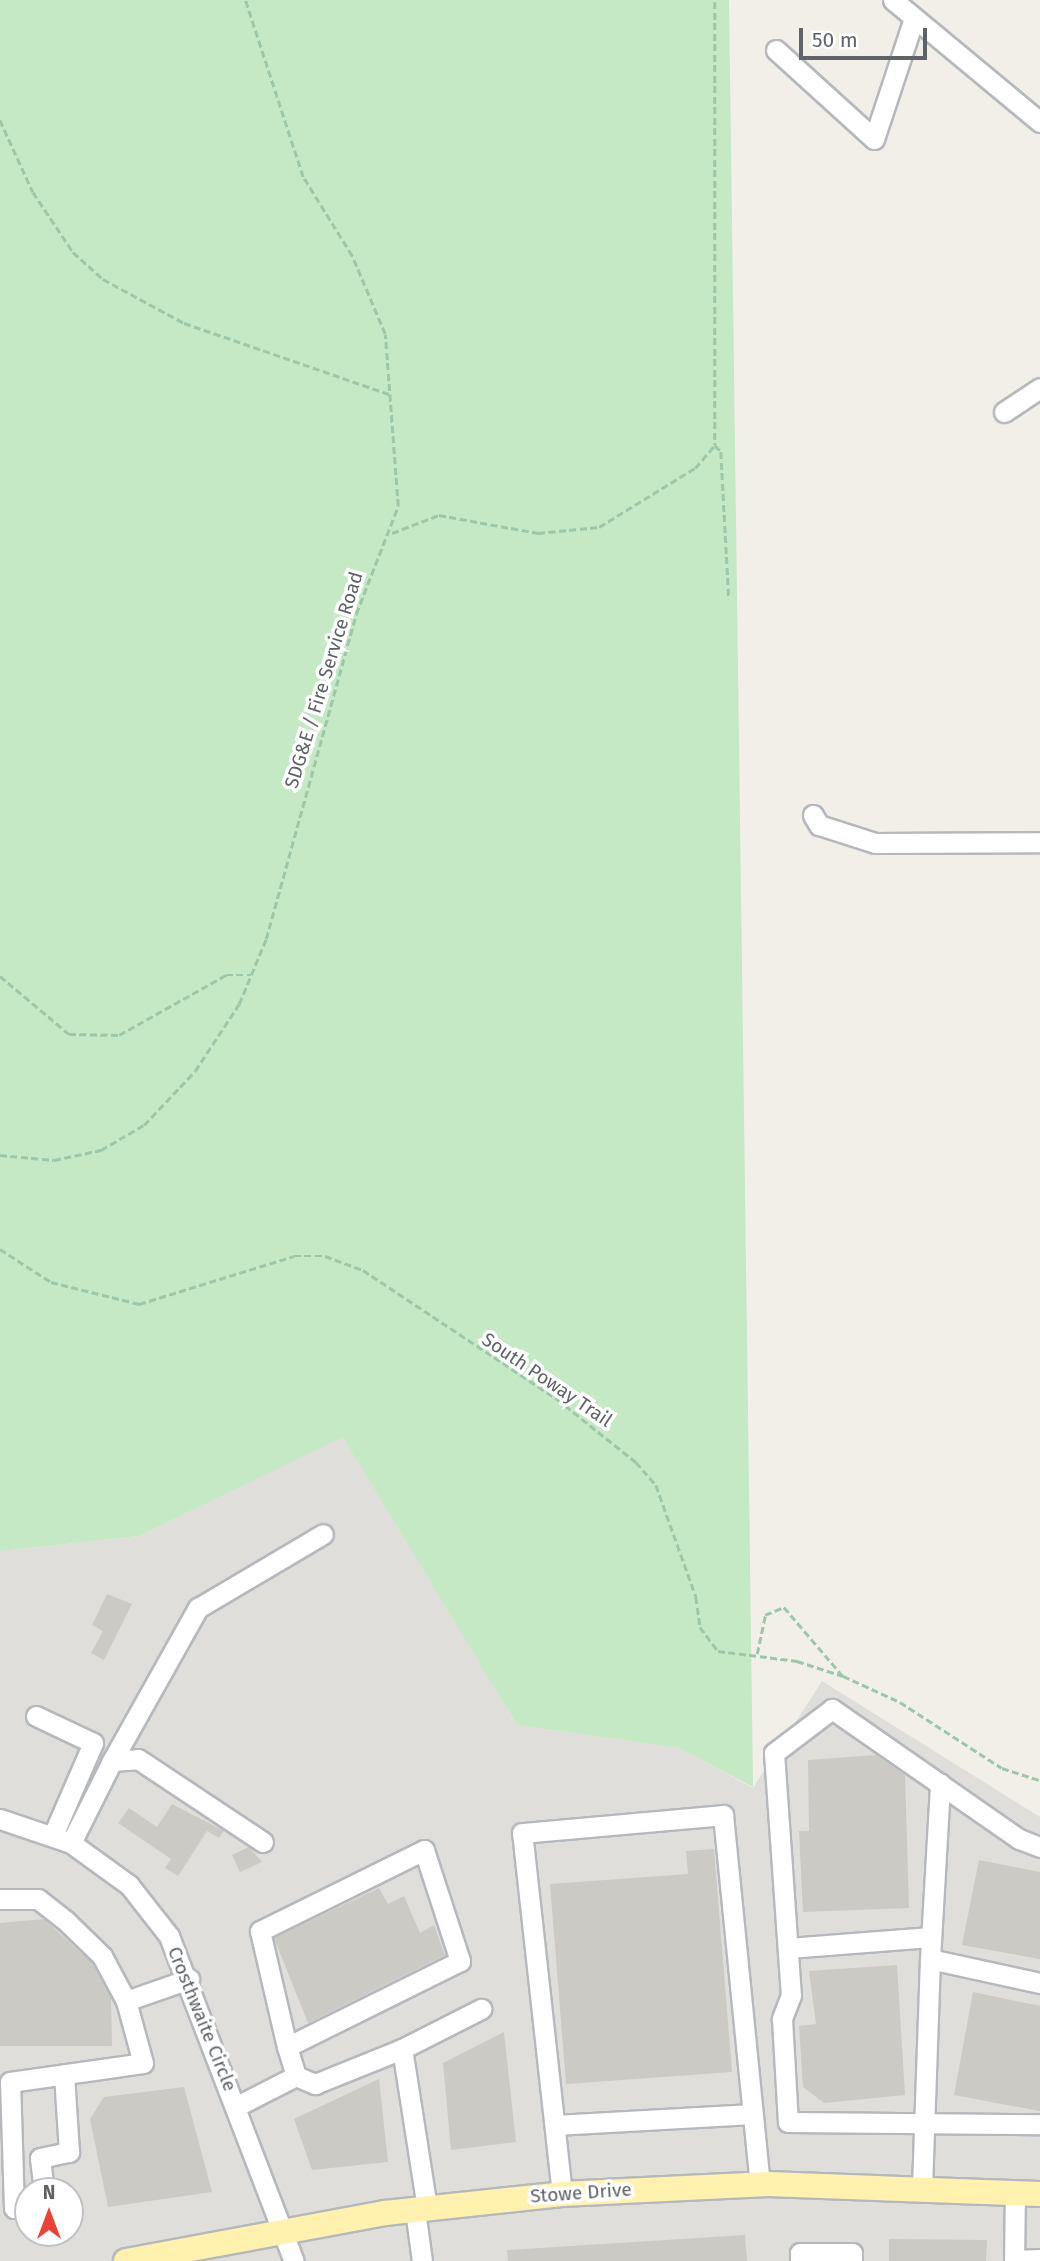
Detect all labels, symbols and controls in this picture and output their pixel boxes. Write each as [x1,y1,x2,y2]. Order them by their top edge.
scale bar [802,14,930,58]
text: 50 m [812,27,858,53]
street label: SDG&E / Fire Service Road [280,569,368,791]
street label: South Poway Trail [478,1328,616,1432]
street label: Crosthwaite Circle [163,1943,241,2095]
north arrow [14,2177,84,2247]
street label: Stowe Drive [530,2178,632,2208]
text: N [43,2181,55,2204]

